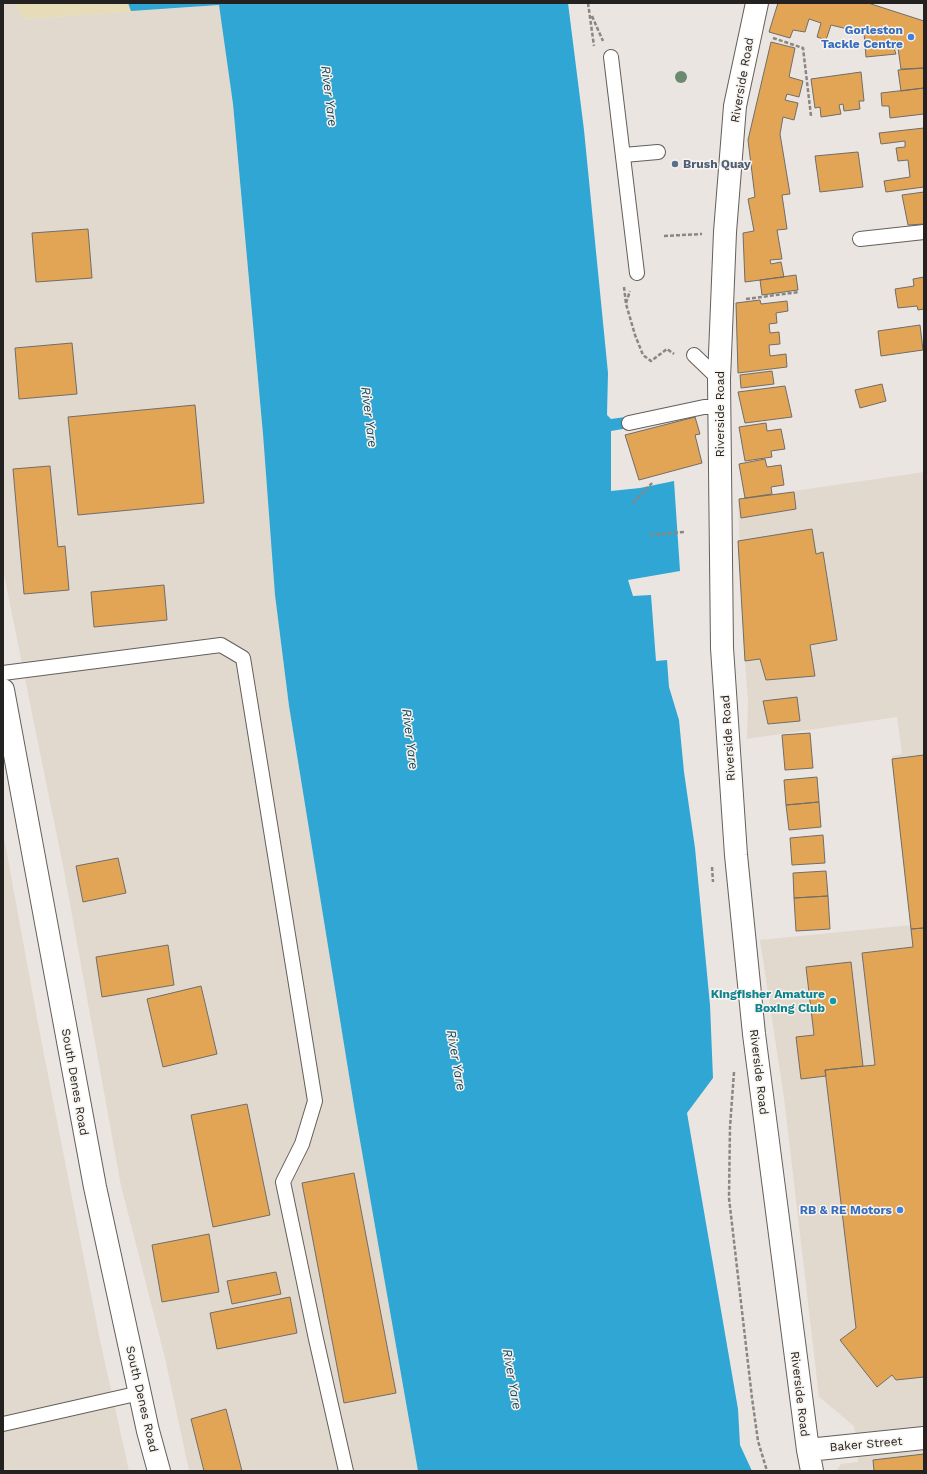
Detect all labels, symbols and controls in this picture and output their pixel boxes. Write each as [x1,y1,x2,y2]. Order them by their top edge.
place label: Gorleston Tackle Centre [821,23,903,51]
marker: Gorleston Tackle Centre [906,32,916,42]
street label: Riverside Road [728,36,756,124]
water label: River Yare [318,65,341,127]
place label: Brush Quay [683,157,751,171]
marker: Brush Quay [670,159,680,169]
street label: Riverside Road [713,371,727,457]
water label: River Yare [358,386,381,448]
street label: Riverside Road [718,694,738,782]
water label: River Yare [399,708,422,770]
place label: Kingfisher Amature Boxing Club [711,987,825,1015]
marker: Kingfisher Amature Boxing Club [828,996,838,1006]
street label: South Denes Road [59,1027,91,1137]
street label: Riverside Road [747,1028,771,1116]
water label: River Yare [444,1029,469,1092]
place label: RB & RE Motors [800,1203,893,1217]
marker: RB & RE Motors [895,1205,905,1215]
street label: South Denes Road [123,1345,161,1453]
water label: River Yare [500,1348,525,1411]
street label: Riverside Road [788,1350,812,1438]
street label: Baker Street [829,1434,903,1454]

